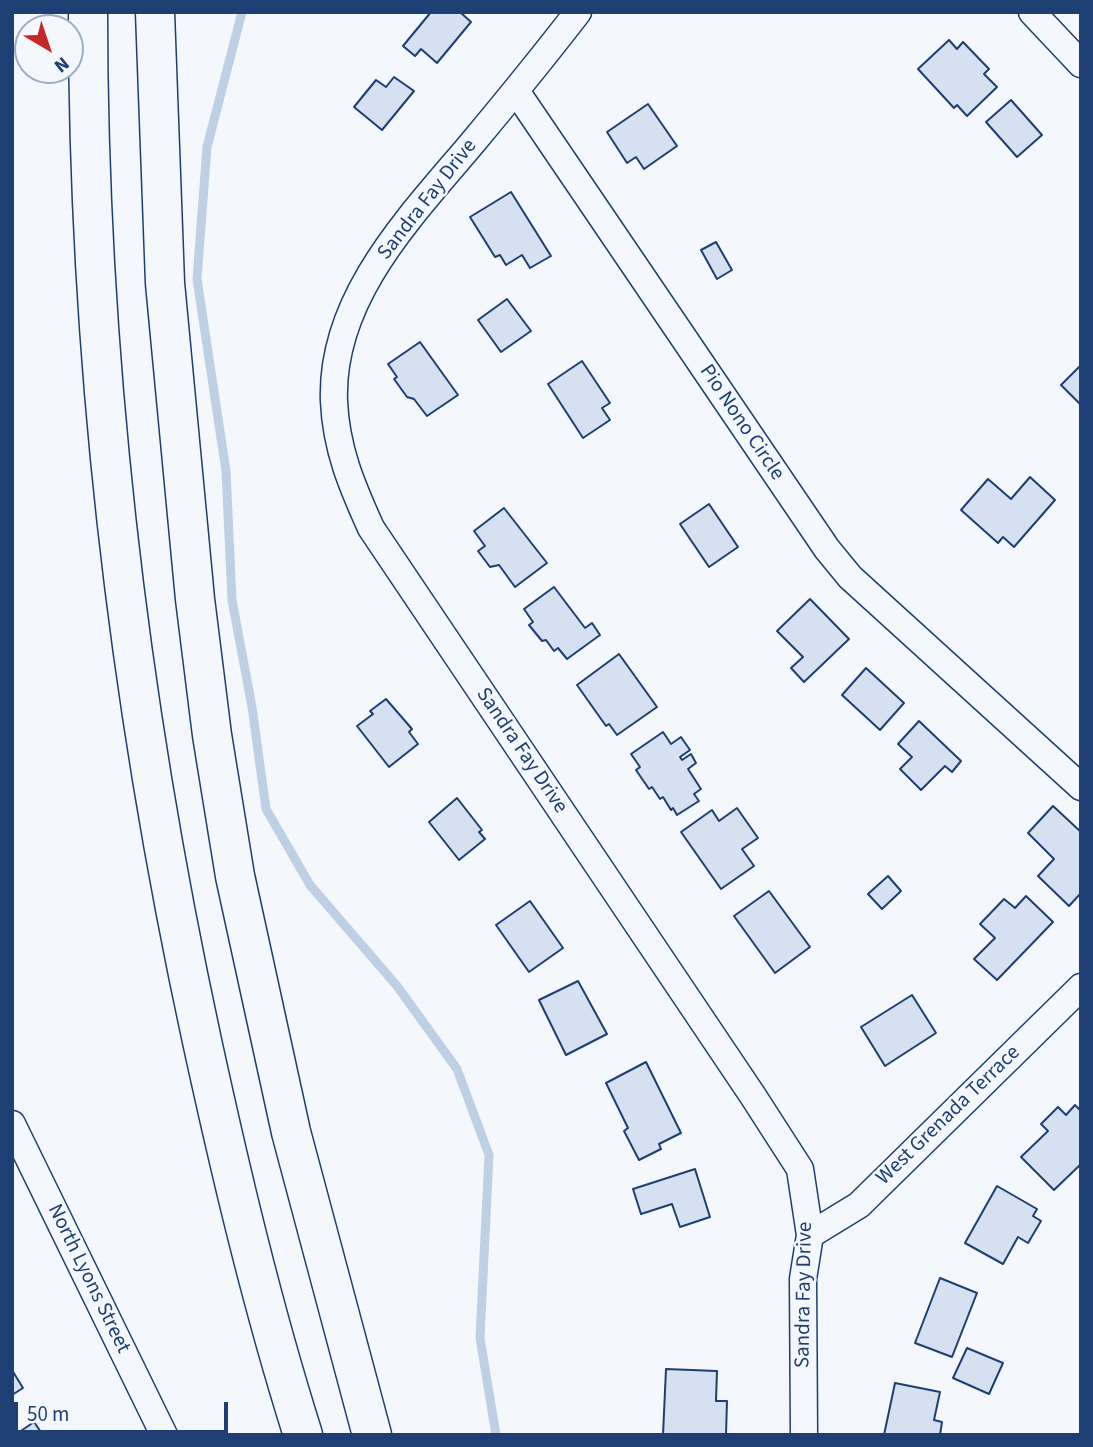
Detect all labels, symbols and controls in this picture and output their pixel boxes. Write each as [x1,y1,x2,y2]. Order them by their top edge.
north arrow [14,14,84,84]
text: N [48,50,75,79]
street label: Sandra Fay Drive [373,135,483,265]
street label: Pio Nono Circle [693,360,789,486]
street label: Sandra Fay Drive [470,683,572,819]
street label: West Grenada Terrace [872,1041,1026,1191]
street label: North Lyons Street [41,1200,135,1358]
street label: Sandra Fay Drive [791,1222,819,1368]
scale bar [18,1388,231,1432]
text: 50 m [27,1399,69,1429]

